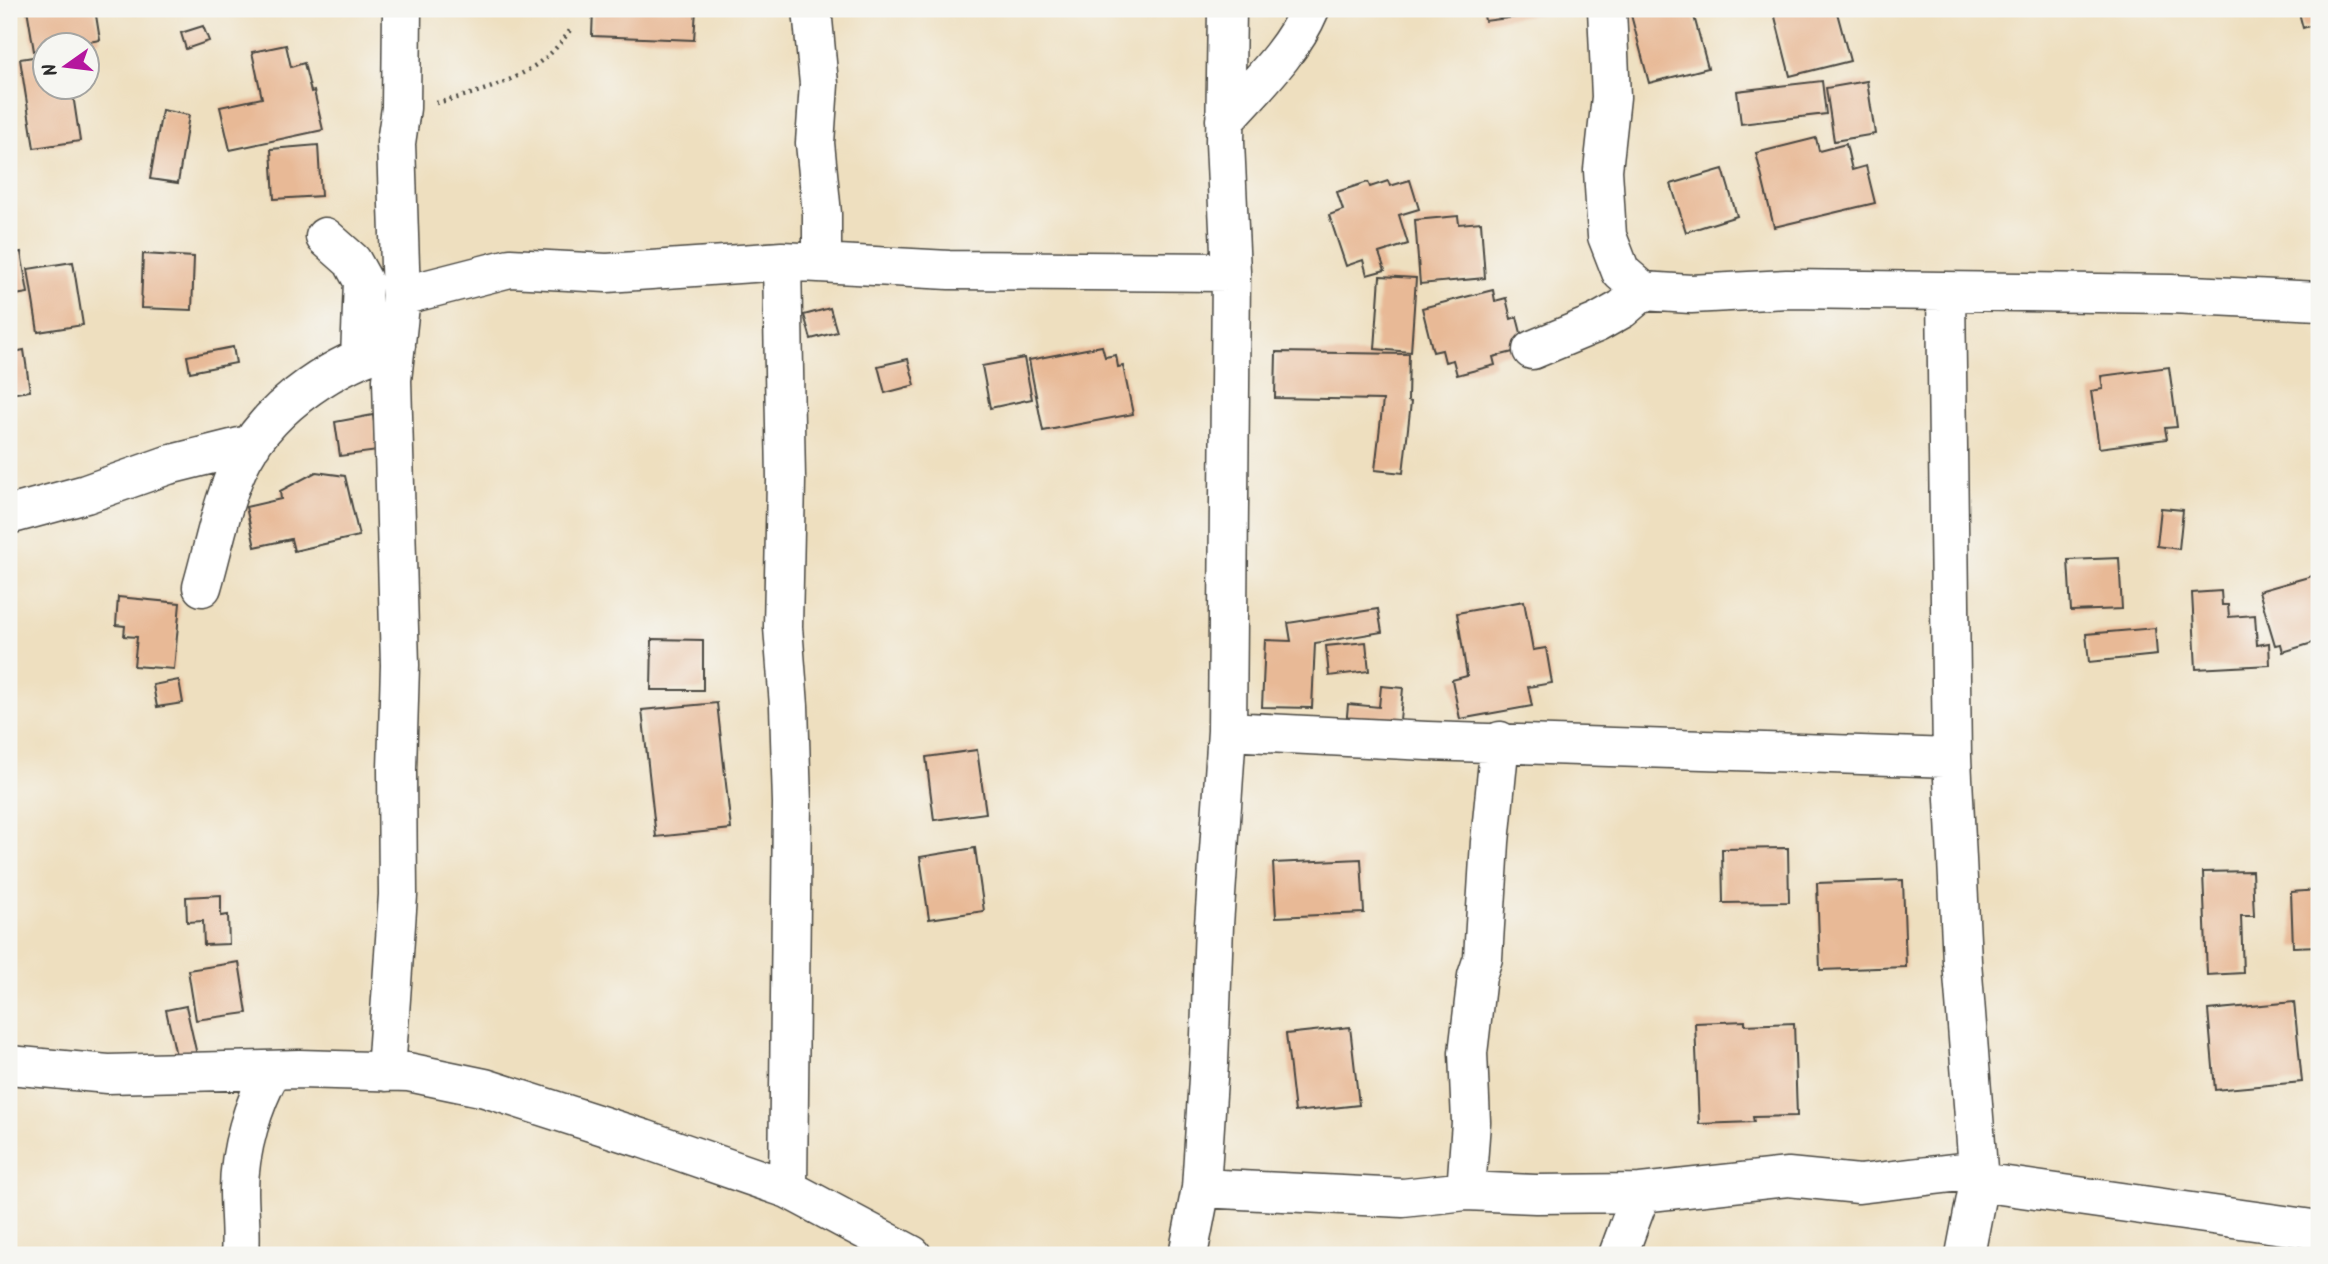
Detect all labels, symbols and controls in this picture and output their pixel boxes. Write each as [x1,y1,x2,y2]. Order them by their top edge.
north arrow [32,32,102,102]
text: N [35,60,67,79]

